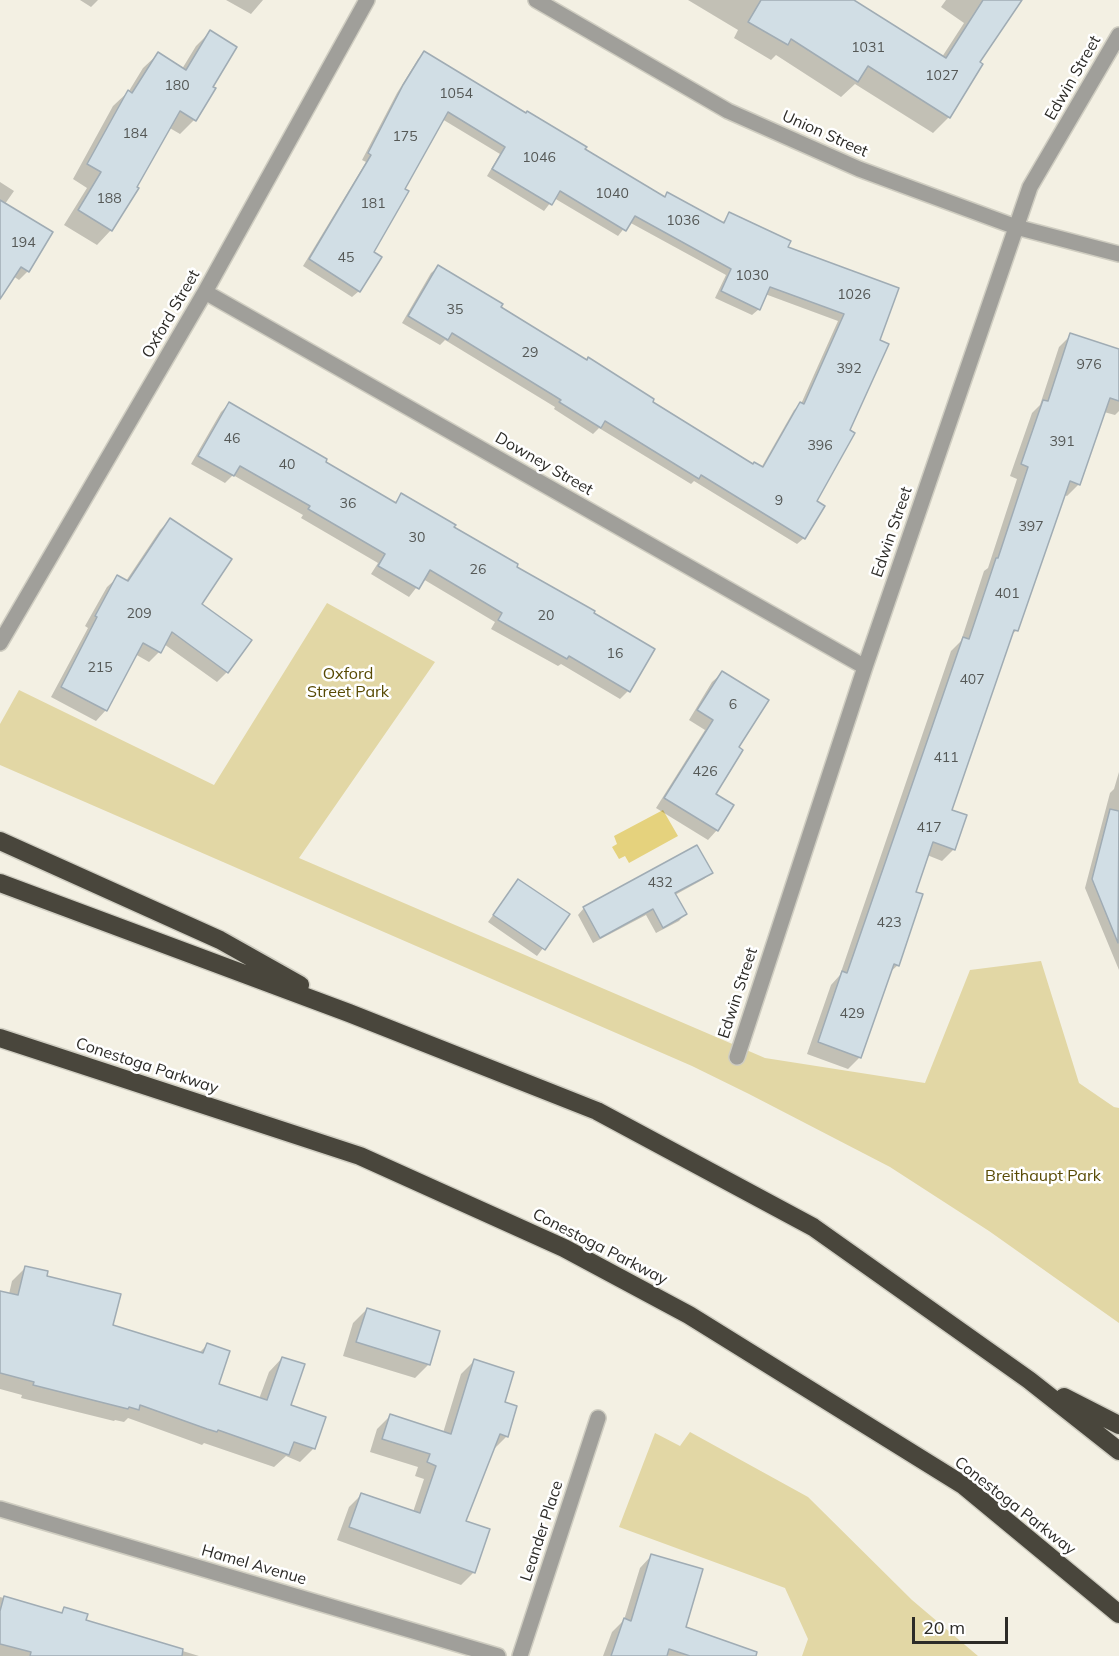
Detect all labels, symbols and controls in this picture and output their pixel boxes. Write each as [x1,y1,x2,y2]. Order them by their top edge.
street label: Edwin Street [1041,32,1105,124]
house number: 1031 [851,40,885,56]
house number: 1027 [925,68,959,84]
house number: 180 [164,78,190,94]
house number: 1054 [439,86,473,102]
street label: Union Street [779,107,871,161]
house number: 184 [122,126,148,142]
house number: 175 [392,129,418,145]
house number: 1046 [522,150,556,166]
house number: 1040 [595,186,629,202]
house number: 188 [96,191,122,207]
house number: 181 [360,196,386,212]
house number: 1036 [666,213,700,229]
house number: 194 [10,235,36,251]
house number: 45 [338,250,354,266]
street label: Oxford Street [138,266,204,362]
house number: 1030 [735,268,769,284]
house number: 1026 [837,287,871,303]
house number: 35 [447,302,463,318]
house number: 29 [522,345,538,361]
house number: 976 [1076,357,1102,373]
house number: 392 [836,361,862,377]
street label: Downey Street [492,428,596,500]
house number: 46 [224,431,240,447]
house number: 391 [1049,434,1075,450]
house number: 396 [807,438,833,454]
house number: 40 [279,457,295,473]
street label: Edwin Street [868,484,916,580]
house number: 9 [775,493,783,509]
house number: 36 [340,496,356,512]
house number: 397 [1018,519,1044,535]
house number: 30 [409,530,425,546]
house number: 26 [470,562,486,578]
house number: 401 [994,586,1020,602]
house number: 209 [126,606,152,622]
house number: 20 [538,608,554,624]
house number: 16 [607,646,623,662]
house number: 215 [87,660,113,676]
park label: Oxford Street Park [307,664,389,702]
house number: 407 [959,672,985,688]
house number: 6 [729,697,737,713]
house number: 411 [933,750,959,766]
house number: 426 [692,764,718,780]
house number: 417 [916,820,942,836]
house number: 432 [647,875,673,891]
house number: 423 [876,915,902,931]
street label: Edwin Street [714,945,762,1041]
house number: 429 [839,1006,865,1022]
street label: Conestoga Parkway [73,1034,221,1098]
park label: Breithaupt Park [985,1166,1101,1186]
street label: Conestoga Parkway [529,1205,671,1289]
street label: Conestoga Parkway [950,1453,1080,1559]
street label: Leander Place [517,1478,567,1584]
street label: Hamel Avenue [199,1541,309,1589]
scale bar [915,1605,1011,1643]
text: 20 m [923,1616,965,1639]

